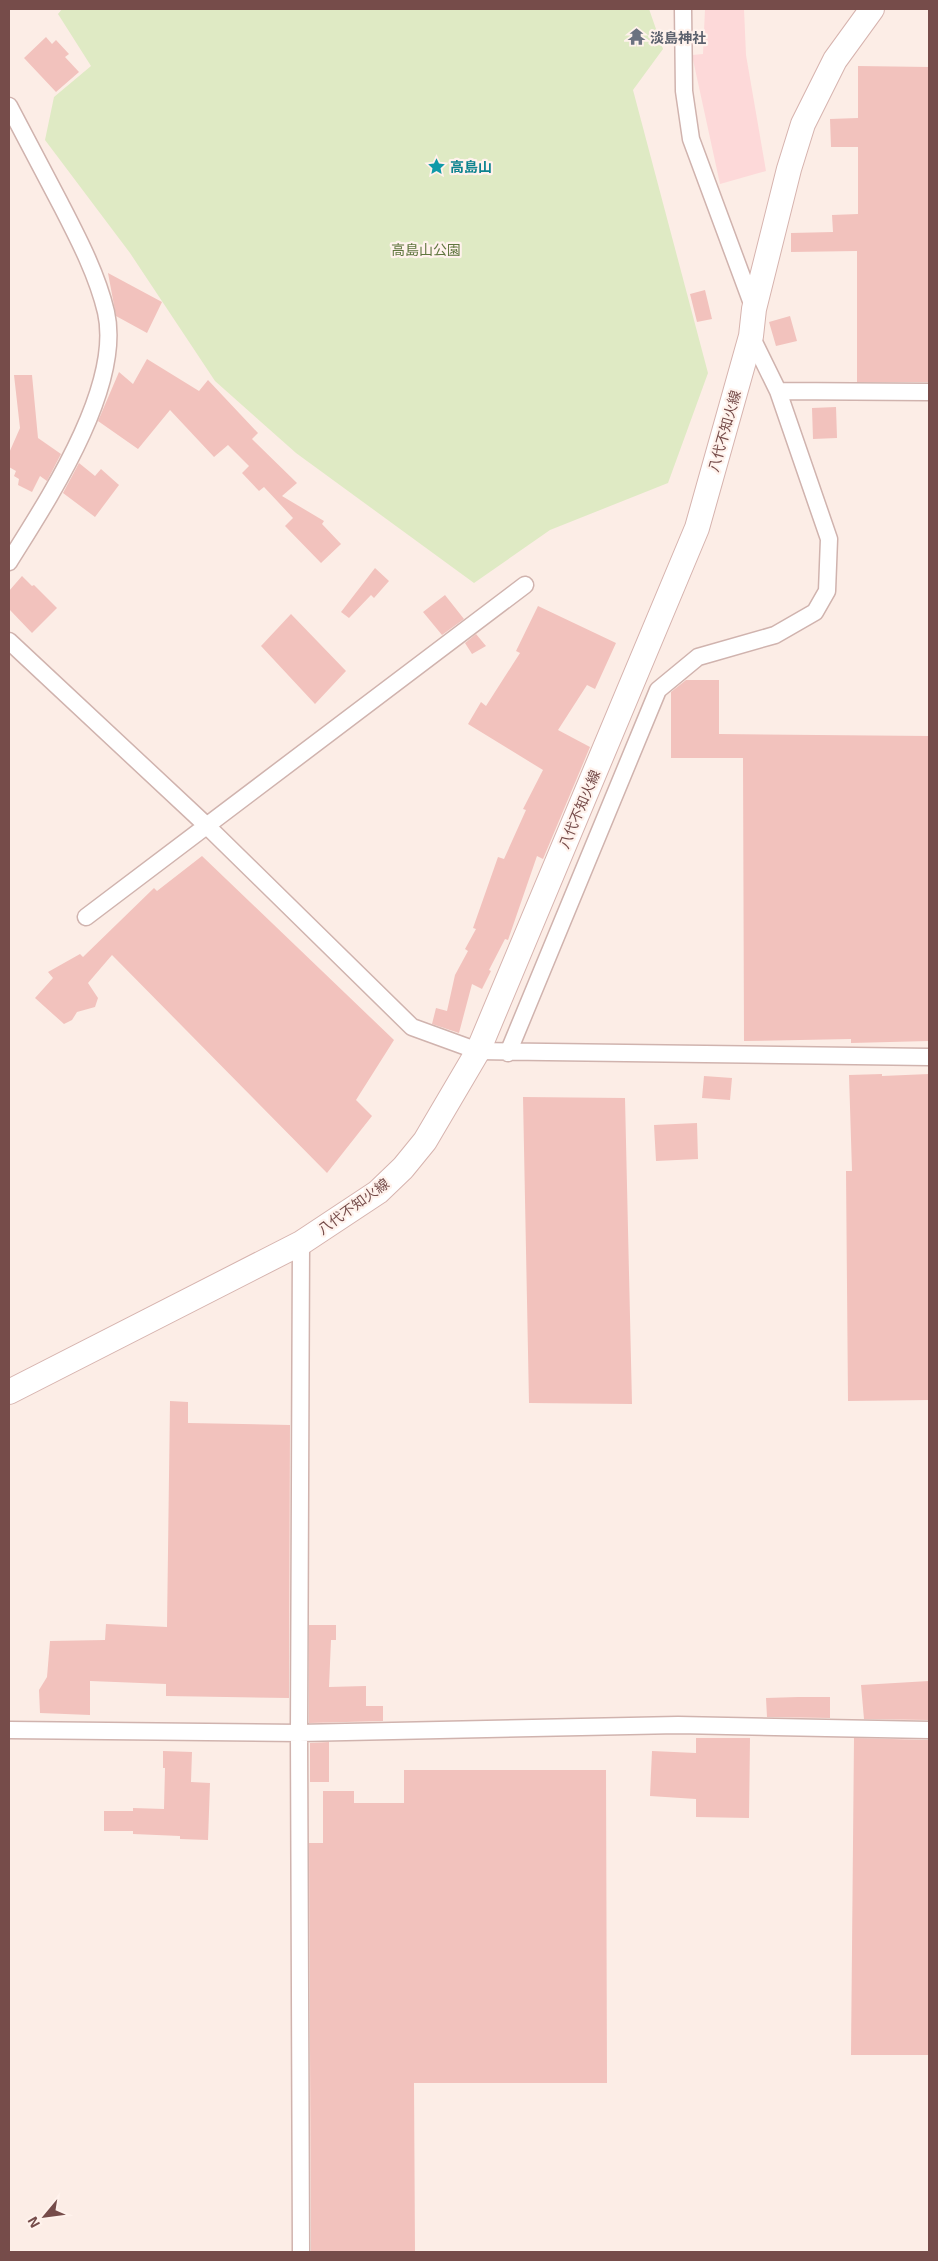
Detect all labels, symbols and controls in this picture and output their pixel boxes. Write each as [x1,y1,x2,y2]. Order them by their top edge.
temple icon: 淡島神社 [626,27,646,47]
place label: 淡島神社 [650,29,706,46]
place icon: 高島山 [426,156,446,176]
place label: 高島山 [450,158,492,175]
park label: 高島山公園 [391,241,461,258]
street label: 八代不知火線 [704,388,744,474]
street label: 八代不知火線 [555,767,603,851]
street label: 八代不知火線 [314,1174,392,1238]
north arrow [20,2191,70,2241]
text: N [23,2214,43,2231]

